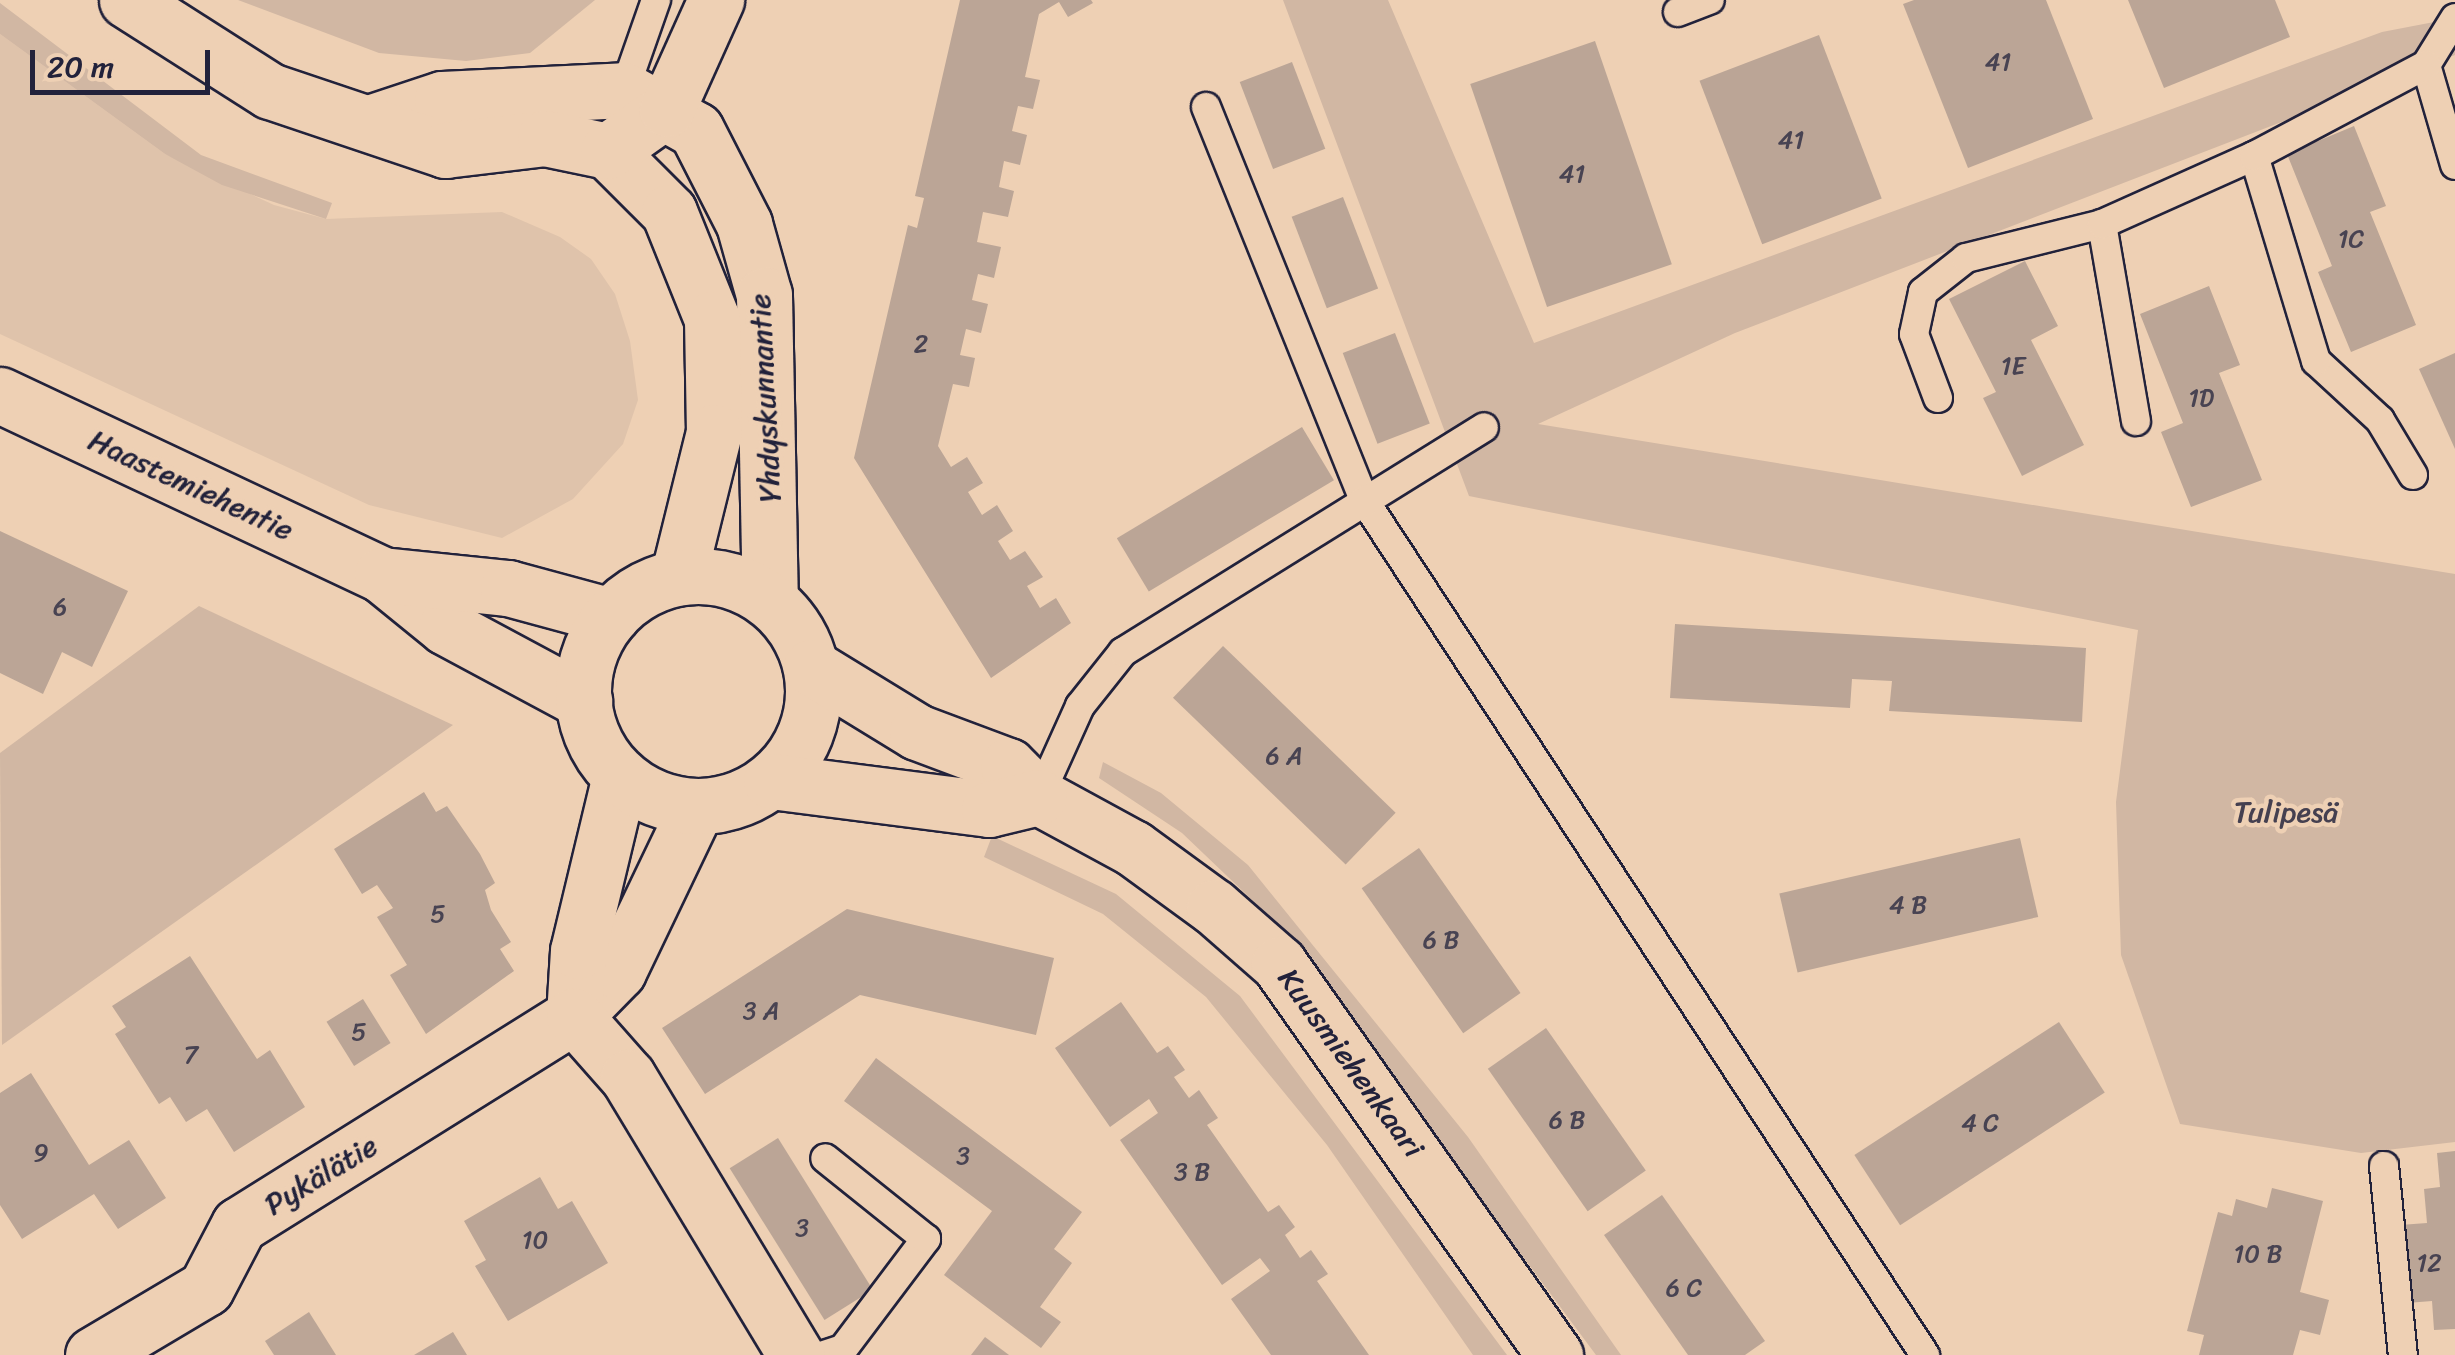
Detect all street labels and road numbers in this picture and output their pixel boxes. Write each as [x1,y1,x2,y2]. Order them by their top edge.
street label: Yhdyskunnantie [742,293,788,503]
street label: Haastemiehentie [83,422,299,548]
street label: Kuusmiehenkaari [1270,961,1432,1165]
street label: Pykälätie [258,1127,384,1223]

